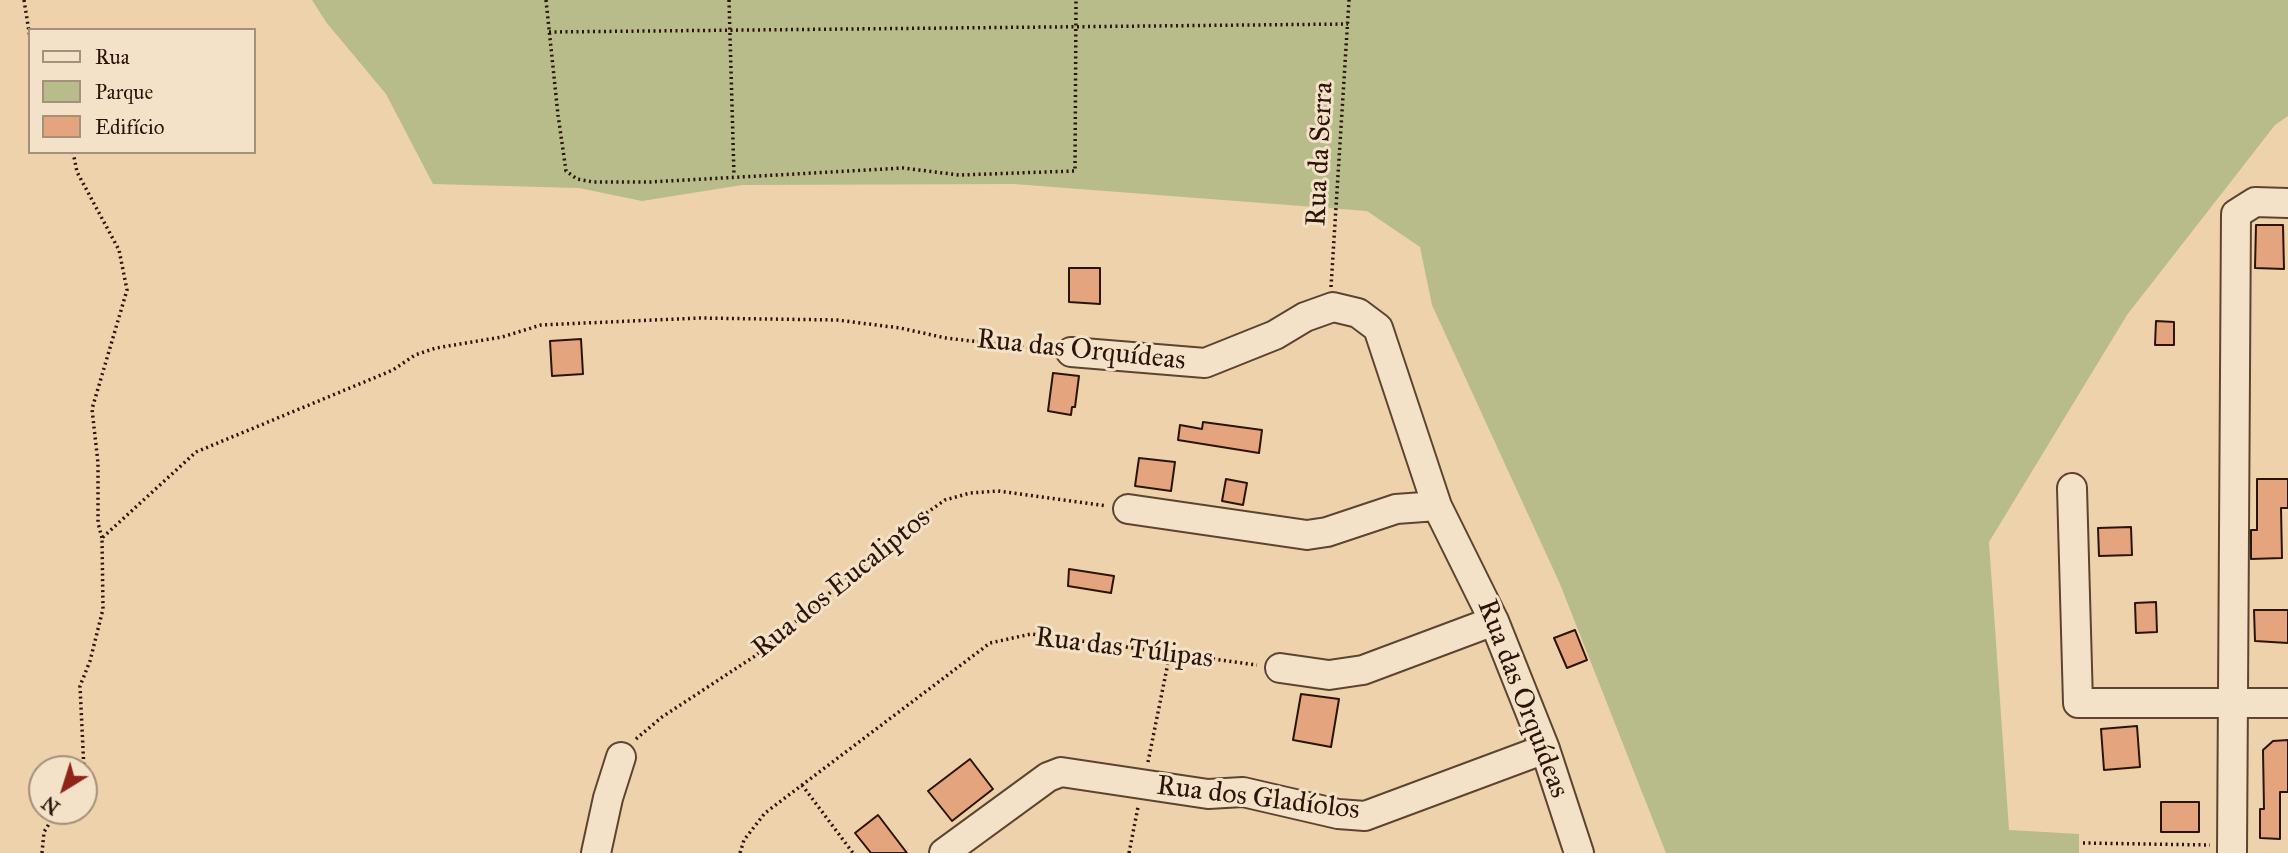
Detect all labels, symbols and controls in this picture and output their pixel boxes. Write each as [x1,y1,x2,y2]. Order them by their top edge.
legend [28,28,256,154]
text: Rua [95,44,130,70]
text: Parque [95,79,153,105]
street label: Rua da Serra [1300,81,1342,227]
text: Edifício [95,114,164,140]
street label: Rua das Orquídeas [975,323,1187,379]
street label: Rua dos Eucaliptos [746,502,938,666]
street label: Rua das Orquídeas [1469,595,1575,803]
street label: Rua das Túlipas [1033,621,1215,677]
north arrow [28,755,98,825]
street label: Rua dos Gladíolos [1154,770,1362,828]
text: N [38,791,64,819]

